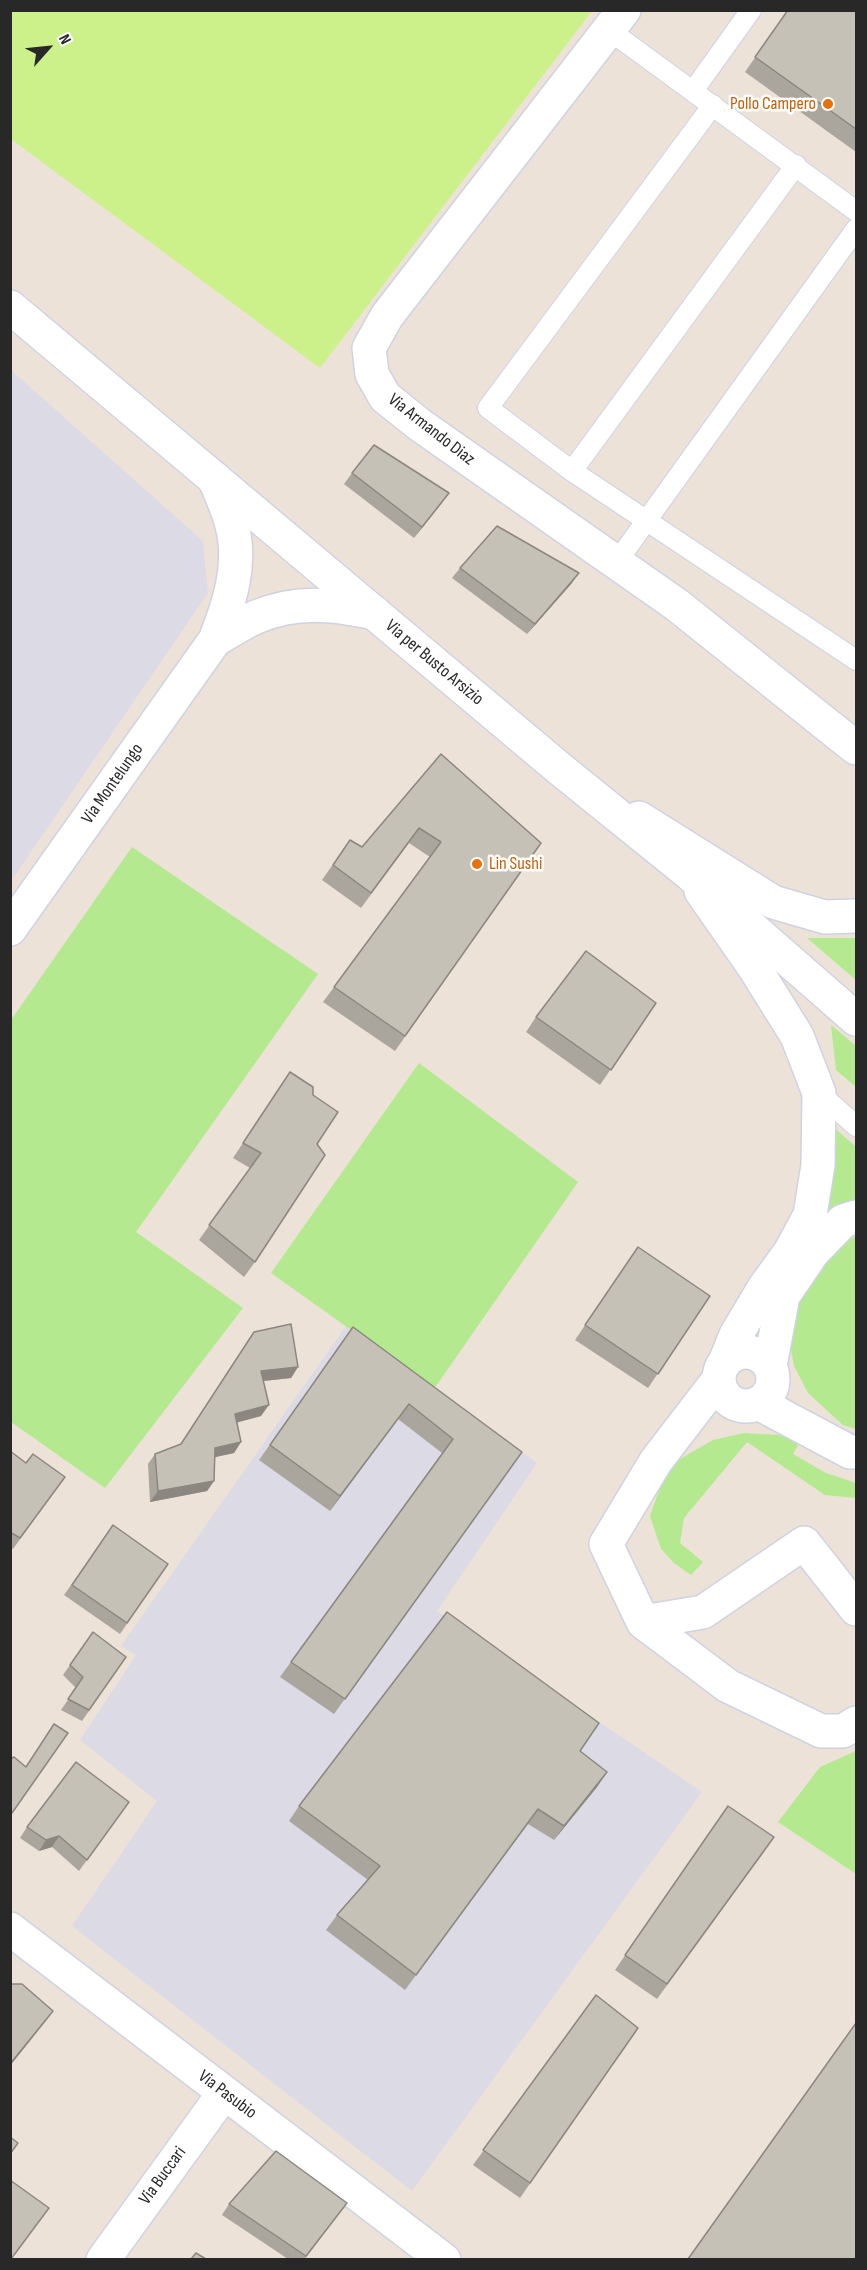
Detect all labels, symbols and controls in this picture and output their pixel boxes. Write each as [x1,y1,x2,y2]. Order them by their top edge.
north arrow [18,18,78,78]
text: N [54,31,75,48]
place label: Pollo Campero [730,93,816,115]
marker: Pollo Campero [821,97,835,111]
street label: Via Armando Diaz [383,389,479,471]
street label: Via per Busto Arsizio [380,616,488,710]
street label: Via Montelungo [77,740,149,828]
place label: Lin Sushi [489,853,542,875]
marker: Lin Sushi [470,857,484,871]
street label: Via Pasubio [193,2066,261,2124]
street label: Via Buccari [135,2143,191,2209]

